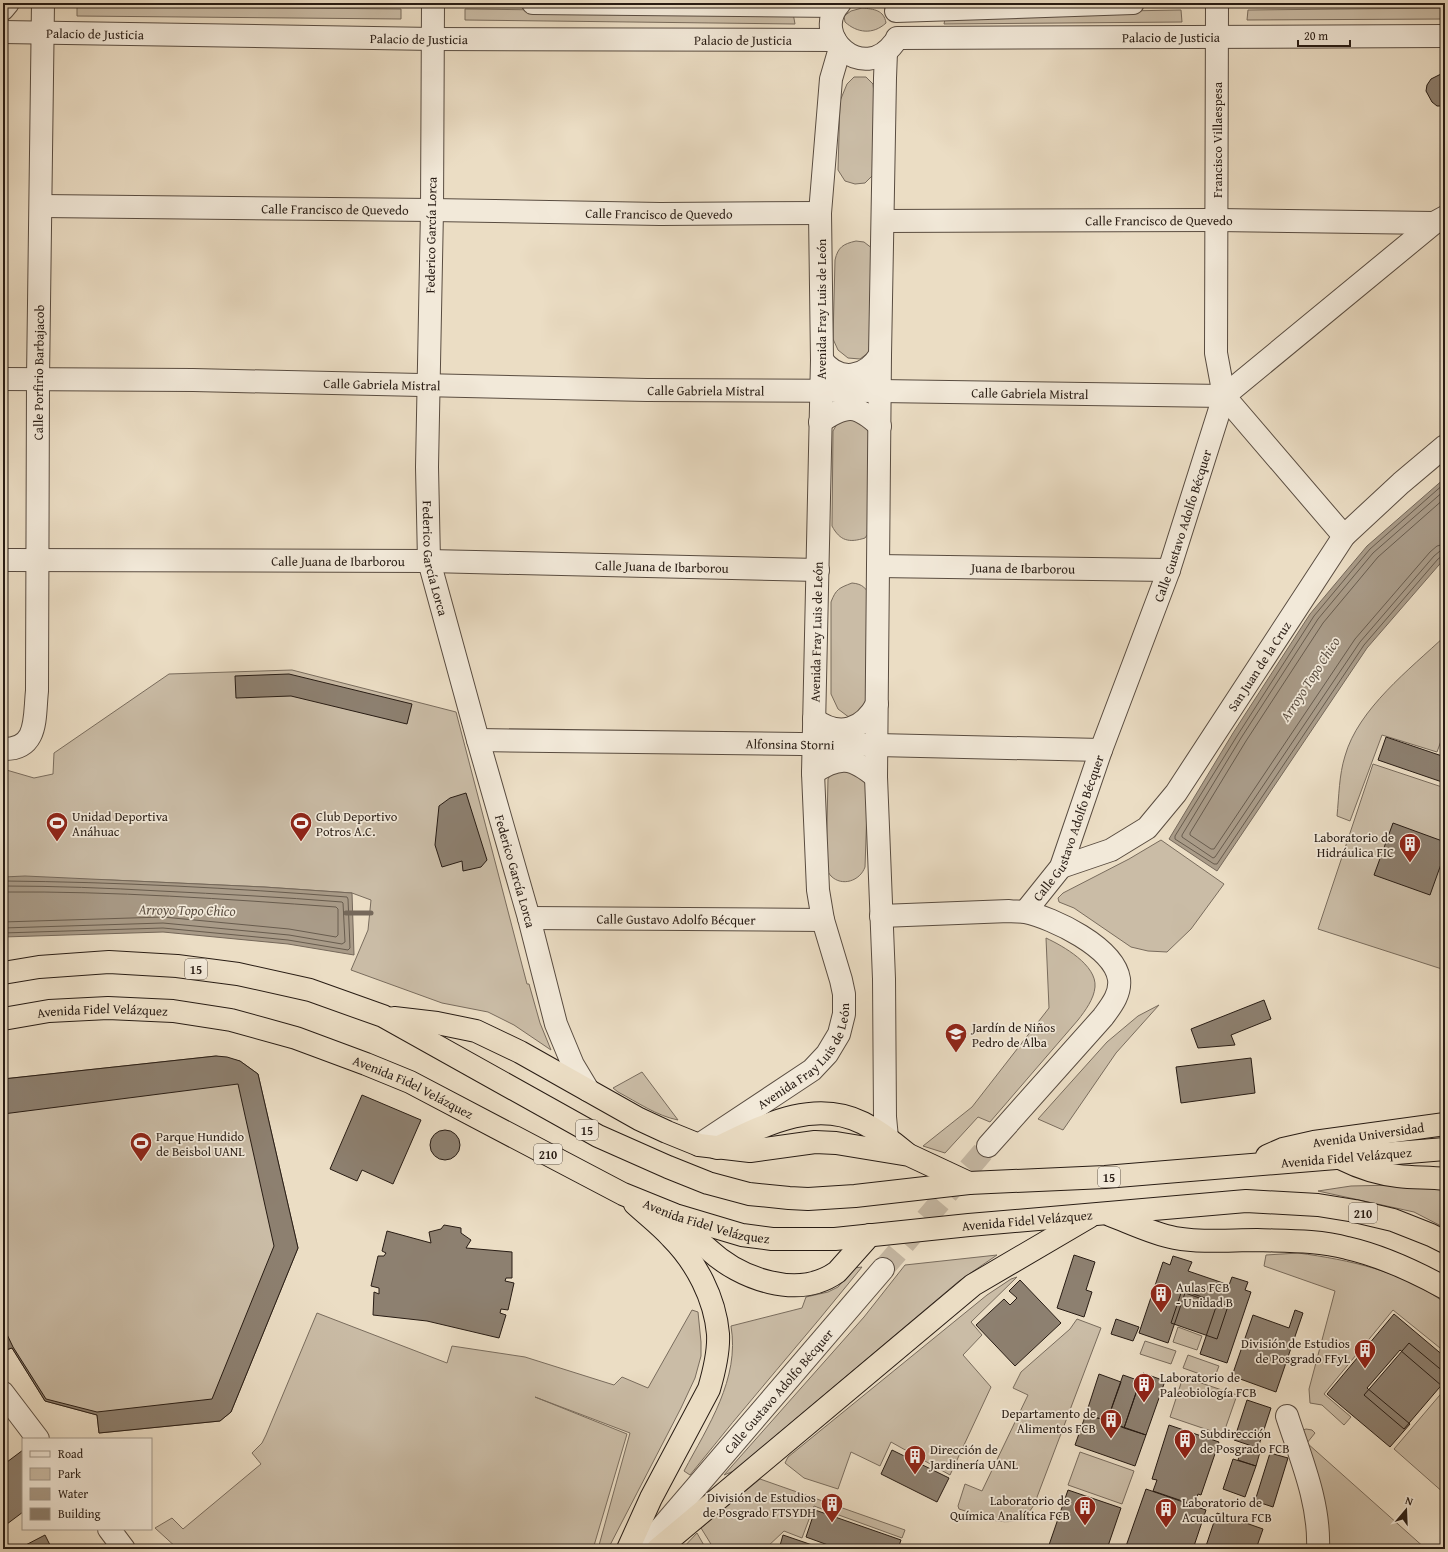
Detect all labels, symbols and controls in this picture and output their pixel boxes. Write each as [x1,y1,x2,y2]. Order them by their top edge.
scale bar [1298,22,1350,48]
street label: Palacio de Justicia [46,23,145,44]
street label: Palacio de Justicia [1122,27,1221,47]
text: 20 m [1304,27,1328,44]
street label: Palacio de Justicia [370,28,469,49]
street label: Palacio de Justicia [694,30,793,49]
street label: Francisco Villaespesa [1208,81,1227,198]
street label: Federico García Lorca [420,176,442,293]
street label: Calle Francisco de Quevedo [261,199,409,219]
street label: Calle Francisco de Quevedo [585,203,733,224]
street label: Calle Francisco de Quevedo [1085,210,1233,230]
street label: Avenida Fray Luis de León [812,238,831,379]
street label: Calle Porfirio Barbajacob [28,304,48,440]
street label: Calle Gabriela Mistral [323,373,441,395]
street label: Calle Gabriela Mistral [647,381,765,400]
street label: Calle Gabriela Mistral [971,383,1089,404]
street label: Calle Gustavo Adolfo Bécquer [1148,447,1216,604]
street label: Federico García Lorca [418,500,453,619]
street label: Calle Juana de Ibarborou [271,551,405,570]
street label: Calle Juana de Ibarborou [595,555,729,577]
street label: Juana de Ibarborou [969,558,1075,578]
street label: Avenida Fray Luis de León [805,561,827,703]
street label: San Juan de la Cruz [1223,617,1295,715]
water label: Arroyo Topo Chico [1275,633,1345,726]
street label: Alfonsina Storni [745,734,835,754]
street label: Calle Gustavo Adolfo Bécquer [1028,752,1108,905]
place label: Unidad Deportiva Anáhuac [72,807,169,841]
place label: Club Deportivo Potros A.C. [316,807,398,841]
sports icon: Unidad Deportiva Anáhuac [44,810,70,843]
sports icon: Club Deportivo Potros A.C. [288,810,314,843]
street label: Federico García Lorca [490,812,541,930]
place label: Laboratorio de Hidráulica FIC [1314,828,1394,862]
building icon: Laboratorio de Hidráulica FIC [1397,831,1423,864]
water label: Arroyo Topo Chico [137,899,236,921]
street label: Calle Gustavo Adolfo Bécquer [596,909,756,929]
road number: 15 [185,959,207,979]
street label: Avenida Fidel Velázquez [35,998,168,1022]
street label: Avenida Fray Luis de León [753,1002,854,1113]
place label: Jardín de Niños Pedro de Alba [970,1018,1055,1052]
school or university icon: Jardín de Niños Pedro de Alba [943,1021,969,1054]
street label: Avenida Fidel Velázquez [350,1050,477,1123]
street label: Avenida Universidad [1311,1117,1425,1152]
road number: 15 [576,1120,598,1140]
place label: Parque Hundido de Beisbol UANL [156,1127,245,1161]
sports icon: Parque Hundido de Beisbol UANL [128,1130,154,1163]
street label: Avenida Fidel Velázquez [1280,1142,1413,1172]
road number: 210 [534,1144,562,1164]
road number: 15 [1098,1167,1120,1187]
street label: Avenida Fidel Velázquez [640,1194,771,1248]
road number: 210 [1349,1203,1377,1223]
street label: Avenida Fidel Velázquez [961,1205,1093,1235]
place label: Aulas FCB - Unidad B [1176,1278,1233,1312]
building icon: Aulas FCB - Unidad B [1148,1281,1174,1314]
street label: Calle Gustavo Adolfo Bécquer [719,1324,838,1458]
place label: División de Estudios de Posgrado FFyL [1241,1334,1351,1368]
building icon: División de Estudios de Posgrado FFyL [1352,1337,1378,1370]
place label: Laboratorio de Paleobiología FCB [1160,1368,1257,1402]
building icon: Laboratorio de Paleobiología FCB [1131,1371,1157,1404]
place label: Departamento de Alimentos FCB [1002,1404,1096,1438]
building icon: Departamento de Alimentos FCB [1098,1407,1124,1440]
place label: Subdirección de Posgrado FCB [1200,1424,1290,1458]
building icon: Subdirección de Posgrado FCB [1172,1427,1198,1460]
legend [22,1438,152,1530]
place label: Dirección de Jardinería UANL [928,1440,1019,1474]
building icon: Dirección de Jardinería UANL [902,1443,928,1476]
text: Road [58,1445,84,1462]
text: Park [58,1465,82,1482]
text: Water [58,1485,88,1502]
place label: División de Estudios de Posgrado FTSYDH [703,1488,816,1522]
north arrow [1386,1490,1426,1530]
building icon: División de Estudios de Posgrado FTSYDH [819,1491,845,1524]
place label: Laboratorio de Química Analítica FCB [950,1491,1070,1525]
text: N [1403,1492,1416,1510]
place label: Laboratorio de Acuacultura FCB [1182,1493,1272,1527]
building icon: Laboratorio de Química Analítica FCB [1072,1494,1098,1527]
building icon: Laboratorio de Acuacultura FCB [1153,1496,1179,1529]
text: Building [58,1505,101,1522]

